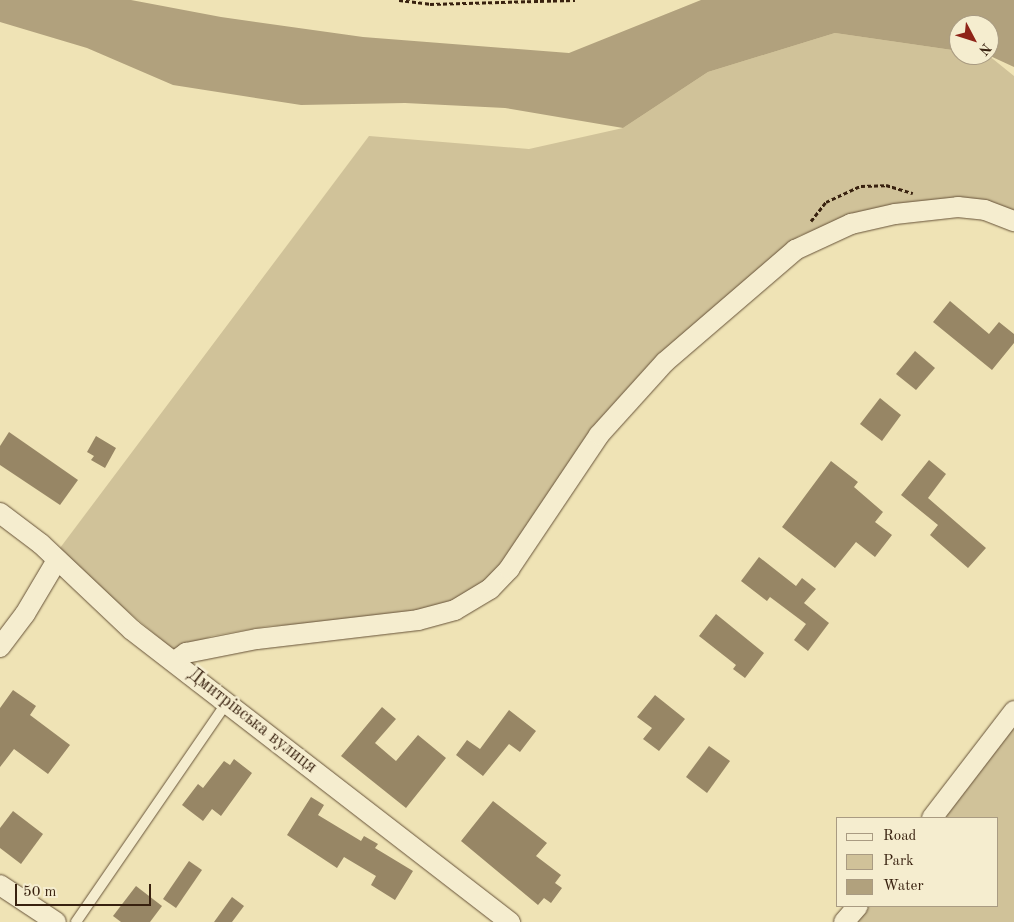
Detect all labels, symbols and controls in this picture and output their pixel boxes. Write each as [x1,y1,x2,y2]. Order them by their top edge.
north arrow [949,15,999,65]
text: N [976,40,994,58]
street label: Дмитрівська вулиця [183,664,321,778]
legend [836,817,999,907]
text: Road [883,829,916,844]
text: Park [883,854,914,869]
scale bar [18,874,154,906]
text: Water [883,879,924,894]
text: 50 m [23,885,57,900]

